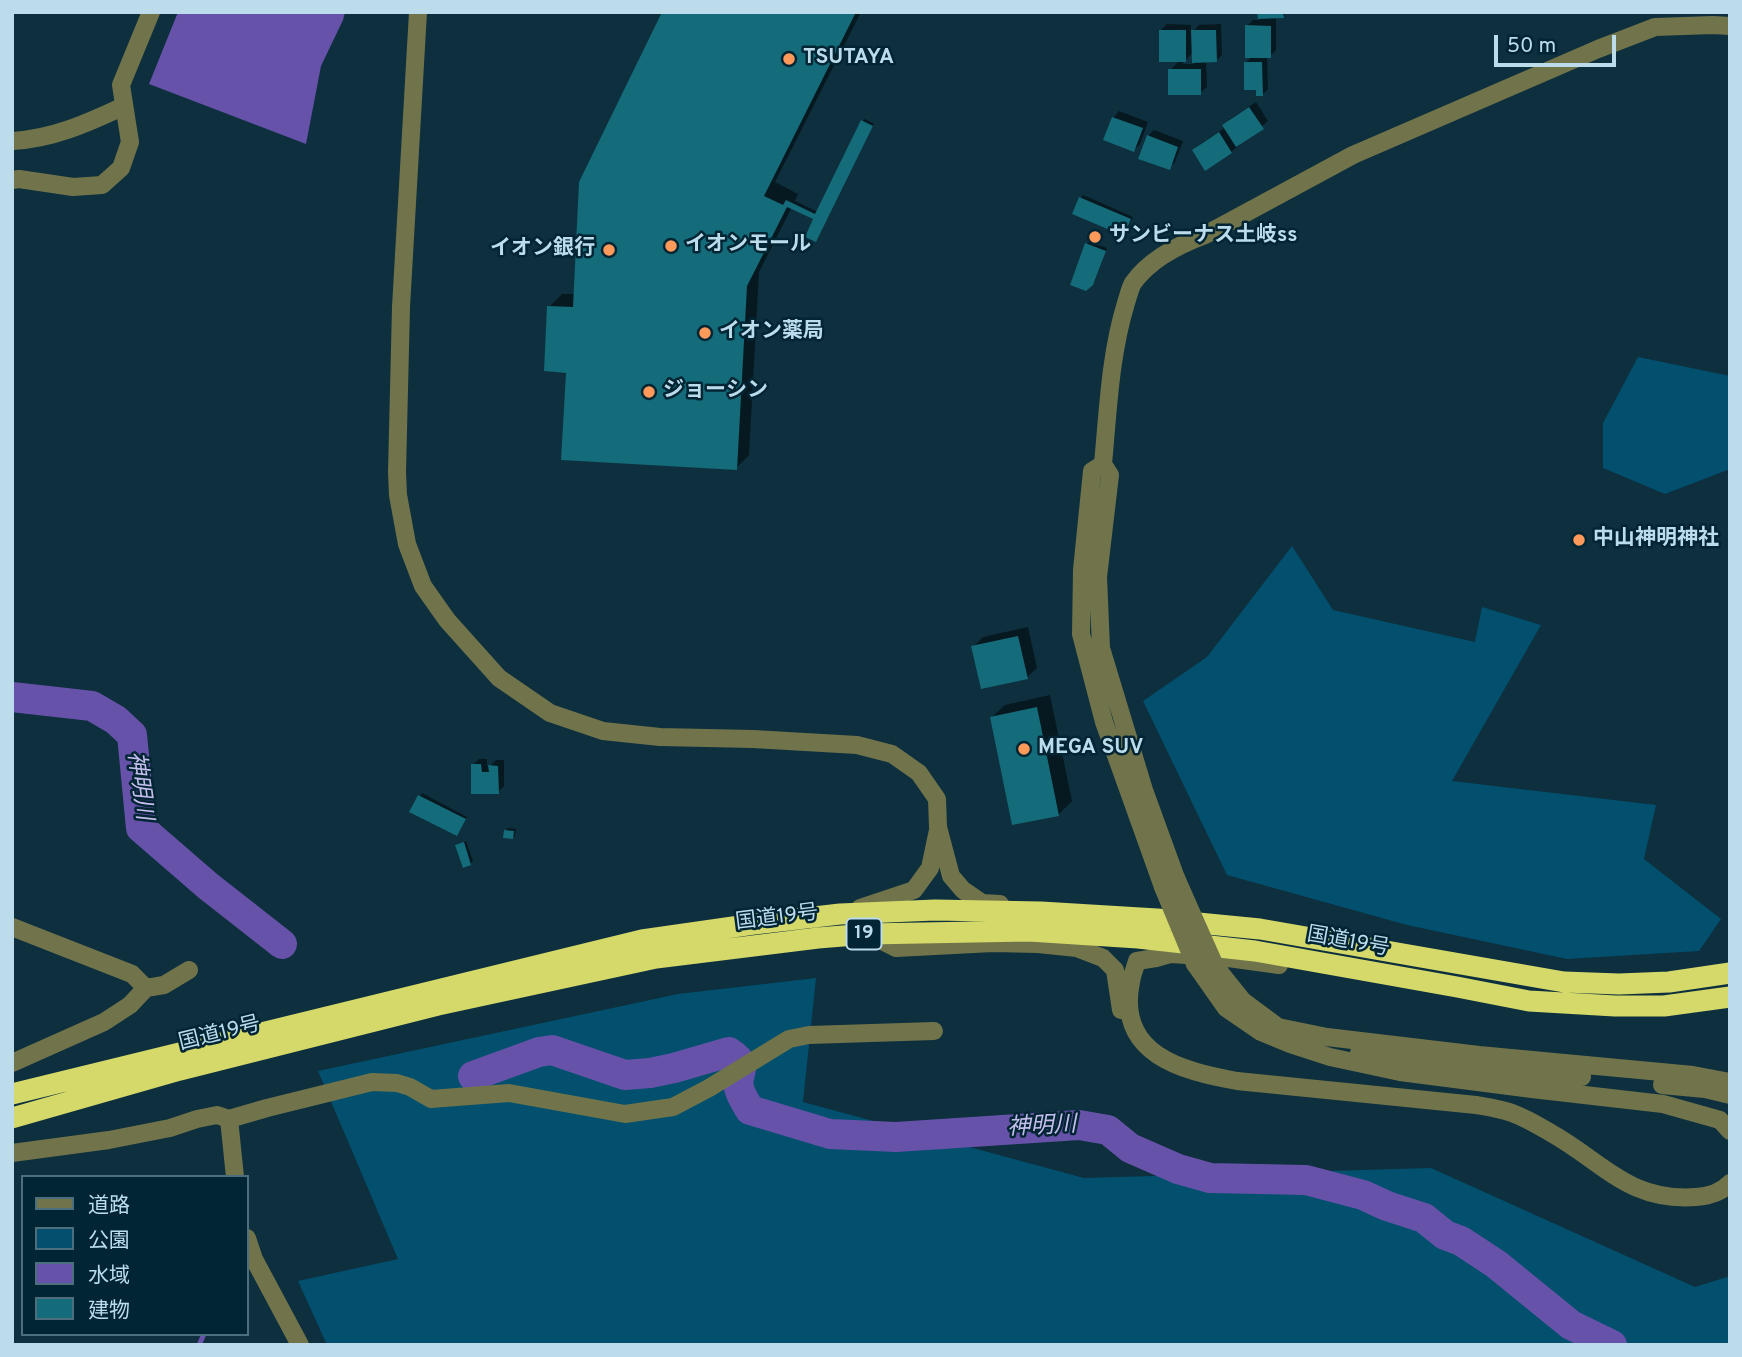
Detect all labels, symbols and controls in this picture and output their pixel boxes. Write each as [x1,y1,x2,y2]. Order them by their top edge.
scale bar [1497,21,1620,65]
text: 50 m [1507,33,1556,60]
place label: TSUTAYA [803,46,894,72]
marker: TSUTAYA [781,51,797,67]
place label: サンビーナス土岐ss [1109,224,1298,250]
marker: サンビーナス土岐ss [1087,229,1103,245]
place label: イオンモール [685,233,811,259]
place label: イオン銀行 [490,237,595,263]
marker: イオンモール [663,238,679,254]
marker: イオン銀行 [601,242,617,258]
place label: イオン薬局 [719,320,824,346]
marker: イオン薬局 [697,325,713,341]
place label: ジョーシン [663,379,768,405]
marker: ジョーシン [641,384,657,400]
place label: 中山神明神社 [1593,527,1719,553]
marker: 中山神明神社 [1571,532,1587,548]
place label: MEGA SUV [1038,736,1144,762]
marker: MEGA SUV [1016,741,1032,757]
water label: 神明川 [120,750,156,822]
street label: 国道19号 [734,901,820,937]
road number: 19 [846,918,882,950]
street label: 国道19号 [1305,923,1391,963]
street label: 国道19号 [177,1013,263,1057]
water label: 神明川 [1007,1112,1077,1144]
legend [21,1175,248,1336]
text: 道路 [88,1193,130,1220]
text: 公園 [88,1228,130,1255]
text: 水域 [88,1263,130,1290]
text: 建物 [88,1298,130,1325]

